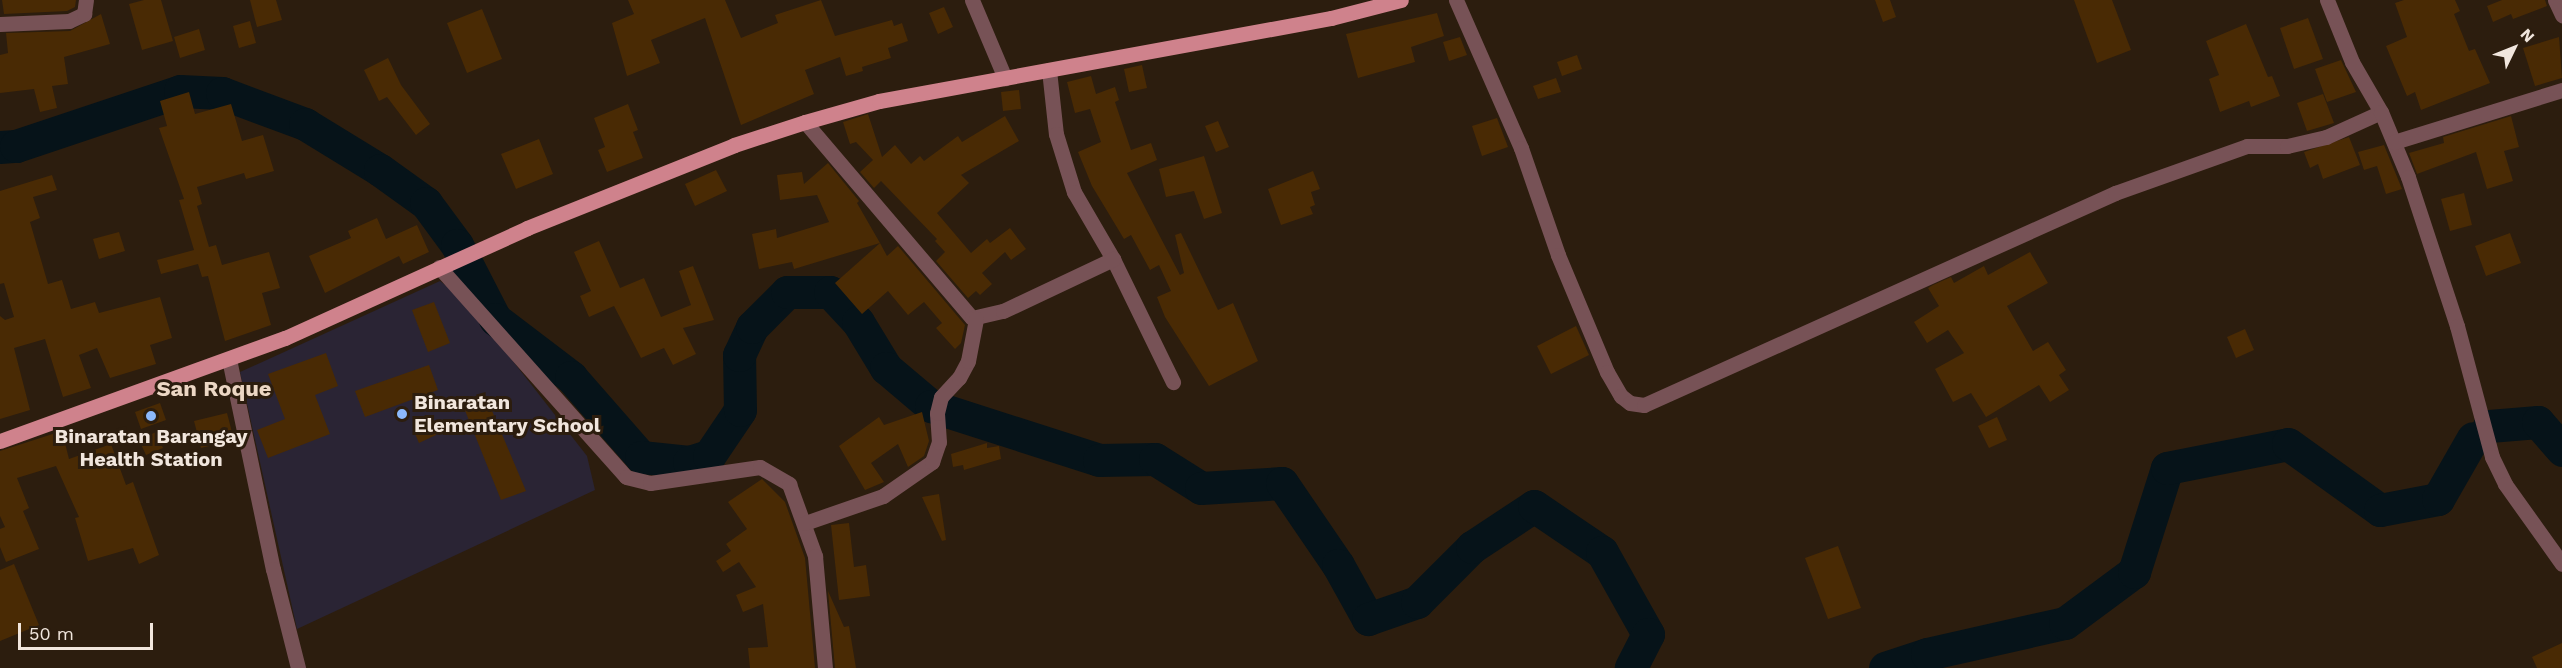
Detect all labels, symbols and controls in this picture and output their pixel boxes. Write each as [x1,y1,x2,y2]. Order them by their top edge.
north arrow [2484,18,2544,78]
text: N [2517,25,2539,46]
district label: San Roque [156,376,272,402]
place label: Binaratan Elementary School [414,390,601,437]
marker: Binaratan Elementary School [395,407,409,421]
marker: Binaratan Barangay Health Station [144,409,158,423]
place label: Binaratan Barangay Health Station [55,425,247,472]
scale bar [21,611,156,649]
text: 50 m [29,623,74,644]

